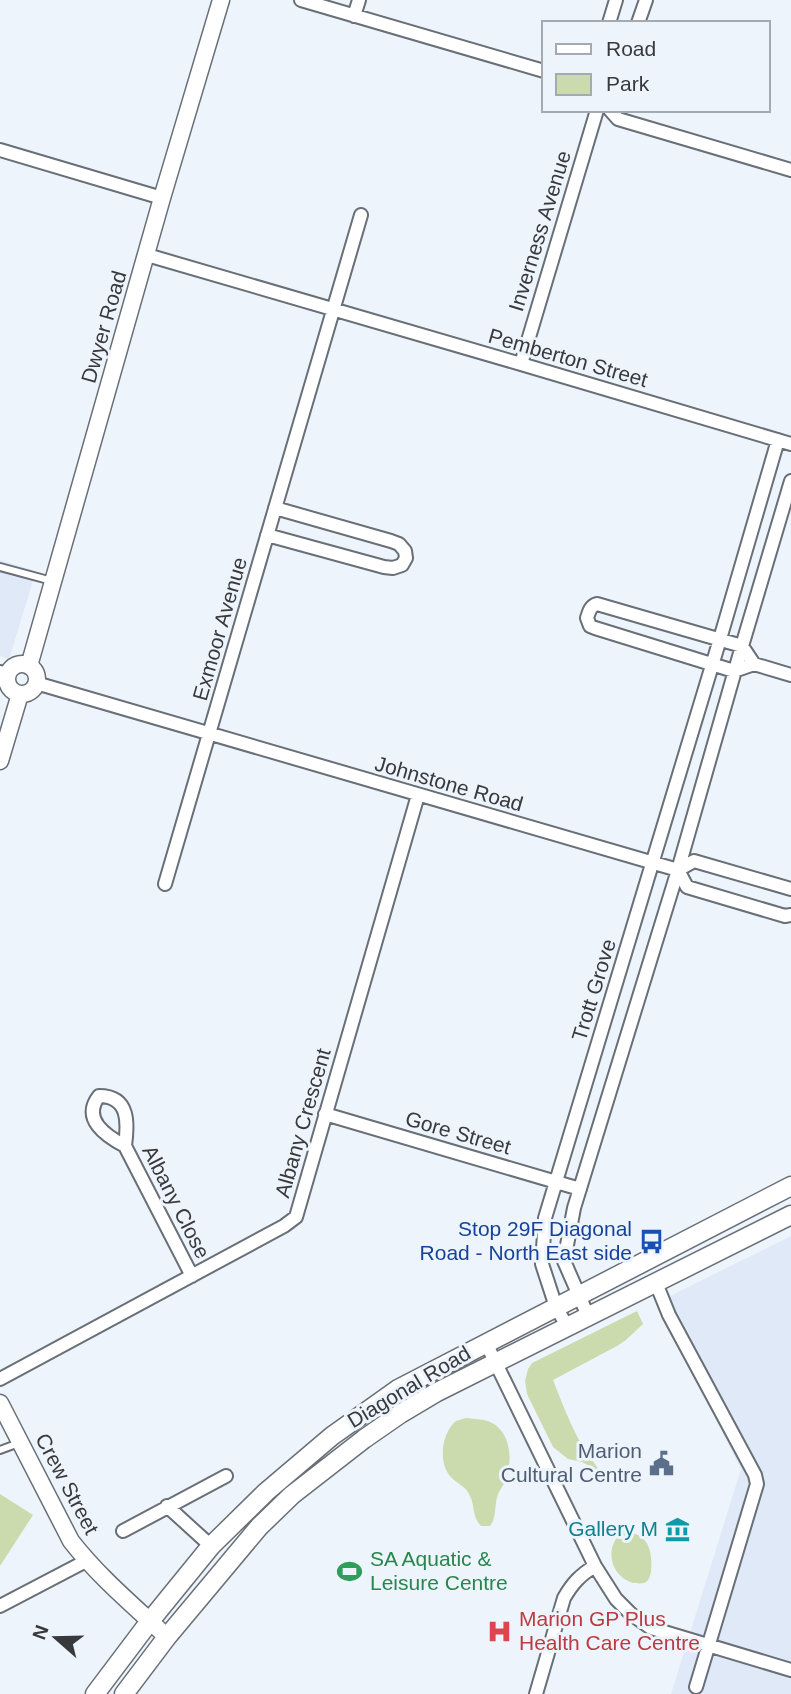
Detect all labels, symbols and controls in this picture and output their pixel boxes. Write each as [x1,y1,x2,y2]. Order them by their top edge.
legend [542,21,770,112]
text: Road [606,37,656,60]
text: Park [606,72,650,95]
street label: Inverness Avenue [504,148,575,314]
street label: Dwyer Road [77,268,130,386]
street label: Pemberton Street [486,324,651,391]
street label: Exmoor Avenue [188,555,251,703]
street label: Johnstone Road [372,751,526,816]
street label: Trott Grove [567,936,620,1044]
street label: Albany Crescent [270,1045,335,1200]
street label: Gore Street [403,1107,514,1159]
street label: Albany Close [138,1141,215,1262]
place label: Stop 29F Diagonal Road - North East side [420,1217,632,1264]
bus stop icon: Stop 29F Diagonal Road - North East side [638,1227,666,1255]
street label: Diagonal Road [343,1341,474,1432]
street label: Crew Street [31,1429,104,1538]
place label: Marion Cultural Centre [501,1439,642,1486]
public building icon: Marion Cultural Centre [648,1449,676,1477]
museum icon: Gallery M [664,1515,692,1543]
place label: Gallery M [568,1517,658,1540]
place label: SA Aquatic & Leisure Centre [370,1547,508,1594]
sports icon: SA Aquatic & Leisure Centre [336,1557,364,1585]
north arrow [21,1603,91,1673]
place label: Marion GP Plus Health Care Centre [519,1607,700,1654]
hospital icon: Marion GP Plus Health Care Centre [485,1617,513,1645]
text: N [28,1622,53,1642]

